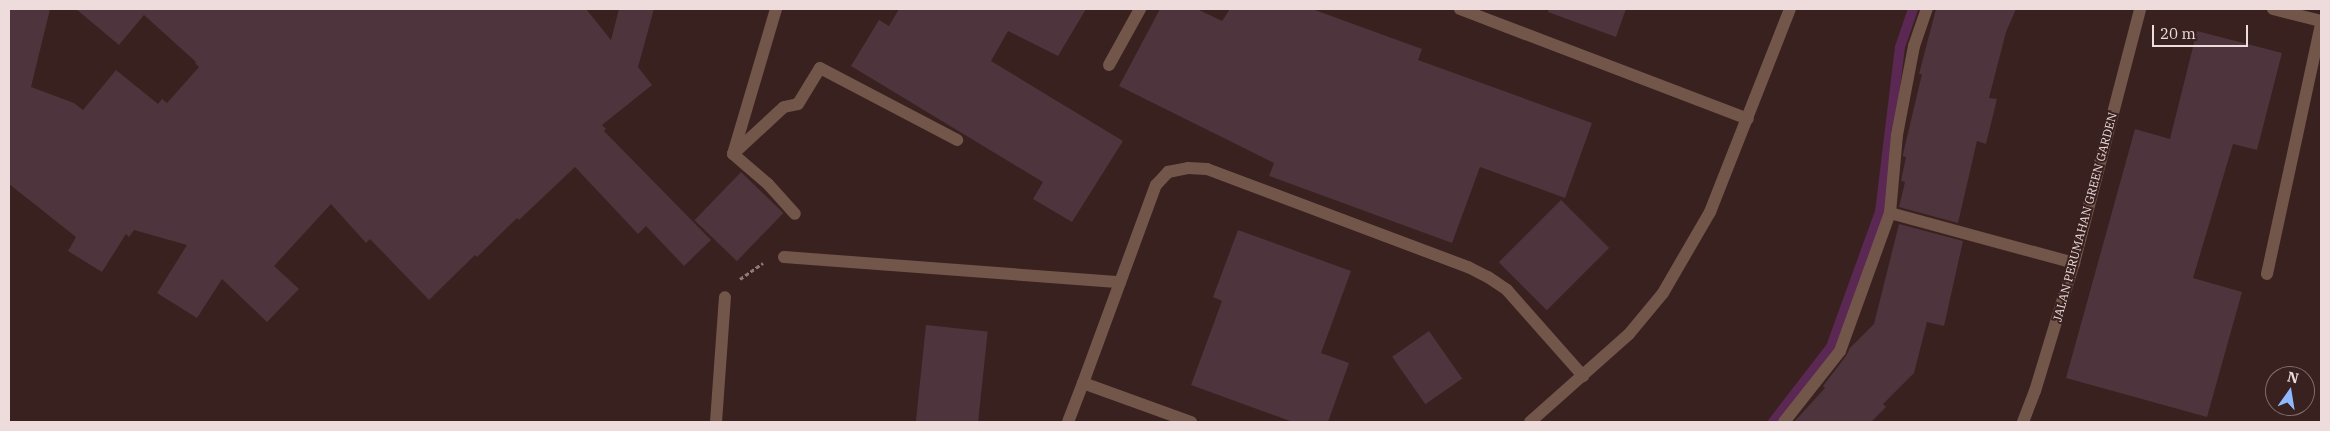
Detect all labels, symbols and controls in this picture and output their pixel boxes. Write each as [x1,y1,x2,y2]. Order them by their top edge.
scale bar [2155,15,2251,47]
text: 20 m [2160,24,2196,43]
street label: JALAN PERUMAHAN GREEN GARDEN [2050,111,2120,323]
north arrow [2265,366,2315,416]
text: N [2286,367,2301,387]

